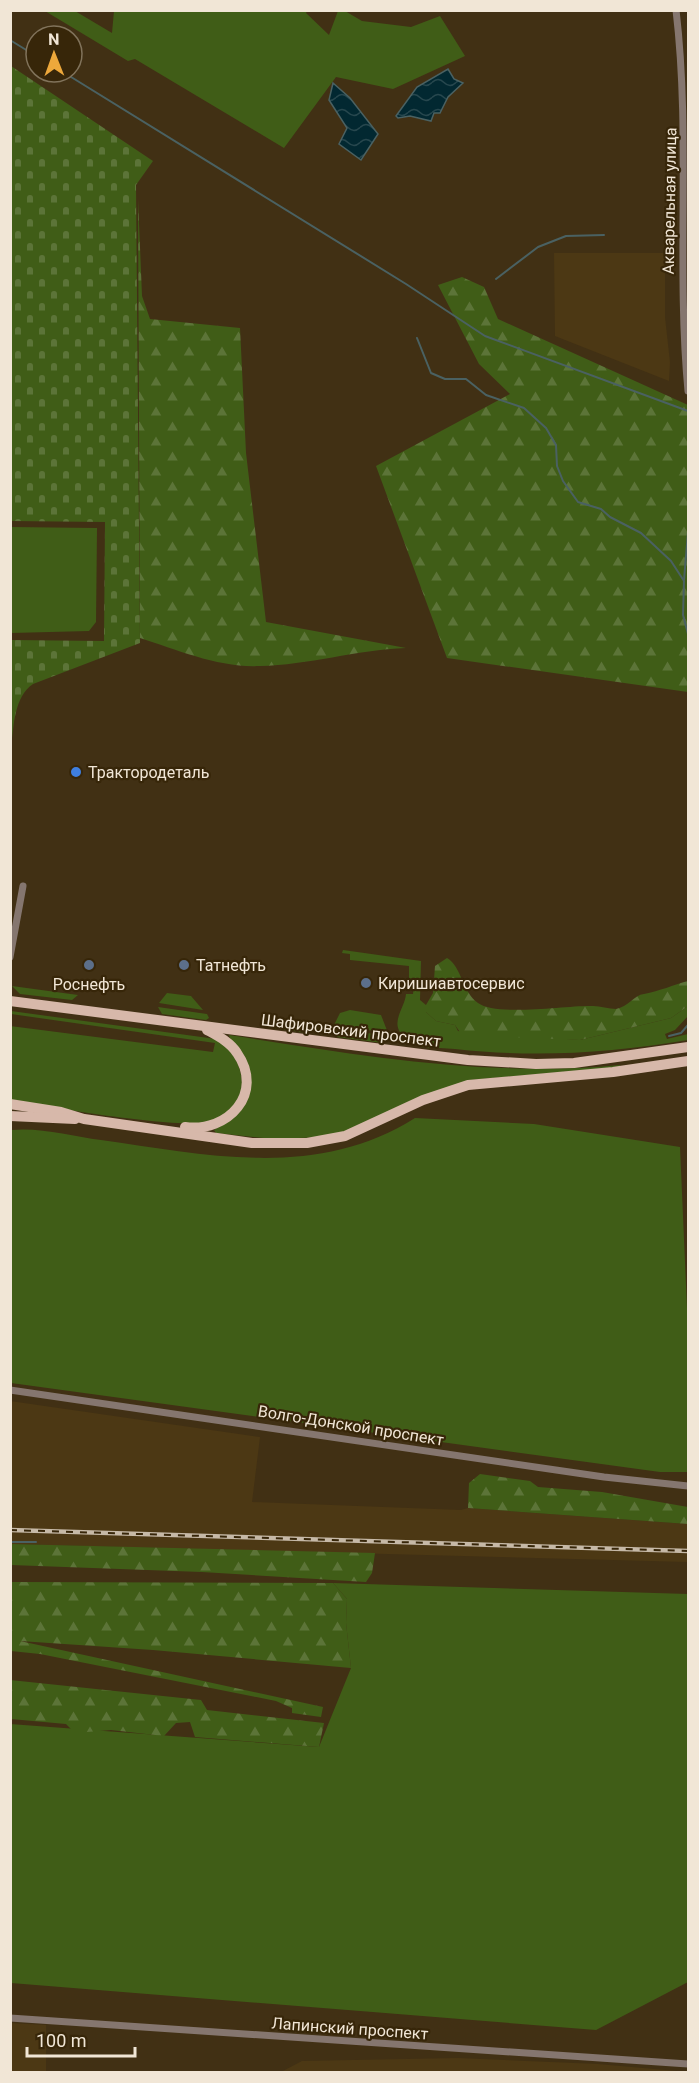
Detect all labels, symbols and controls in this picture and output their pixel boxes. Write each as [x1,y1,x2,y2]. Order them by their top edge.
north arrow [24,24,84,84]
text: N [48,30,60,49]
street label: Акварельная улица [659,127,680,275]
place label: Трактородеталь [88,763,209,782]
marker: Трактородеталь [69,765,83,779]
place label: Татнефть [196,956,266,975]
marker: Роснефть [82,958,96,972]
marker: Татнефть [177,958,191,972]
place label: Киришиавтосервис [378,974,525,993]
place label: Роснефть [53,975,125,994]
marker: Киришиавтосервис [359,976,373,990]
street label: Шафировский проспект [260,1010,442,1051]
street label: Волго-Донской проспект [257,1401,445,1450]
street label: Лапинский проспект [271,2014,429,2043]
scale bar [27,2020,135,2058]
text: 100 m [36,2030,87,2051]

